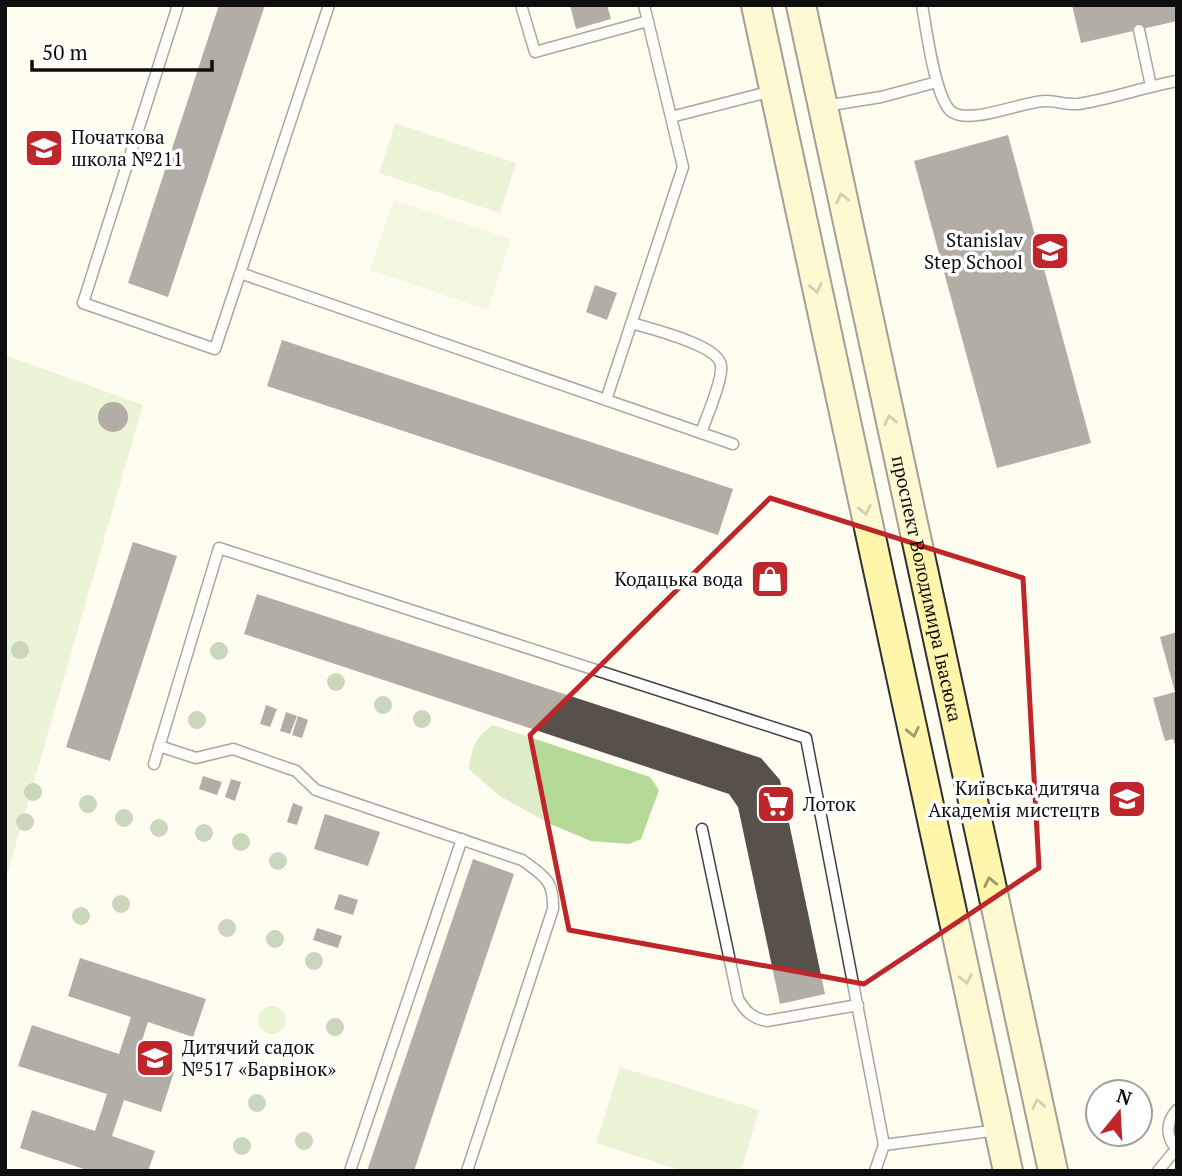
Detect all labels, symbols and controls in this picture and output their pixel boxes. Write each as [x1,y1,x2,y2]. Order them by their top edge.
scale bar [32,28,212,72]
text: 50 m [42,38,88,66]
place label: Початкова школа №211 [71,124,183,171]
school or university icon: Початкова школа №211 [23,127,65,169]
one-way arrow [836,192,850,204]
place label: Stanislav Step School [924,227,1023,274]
school or university icon: Stanislav Step School [1029,230,1071,272]
one-way arrow [808,282,823,294]
one-way arrow [884,414,899,426]
street label: проспект Володимира Івасюка [887,453,969,724]
one-way arrow [856,504,871,516]
shop icon: Кодацька вода [749,558,791,600]
place label: Кодацька вода [615,566,743,591]
one-way arrow [904,726,919,738]
place label: Київська дитяча Академія мистецтв [928,775,1100,822]
school or university icon: Київська дитяча Академія мистецтв [1106,778,1148,820]
supermarket icon: Лоток [755,783,797,825]
place label: Лоток [802,791,857,816]
one-way arrow [984,876,999,888]
one-way arrow [958,973,972,985]
place label: Дитячий садок №517 «Барвінок» [182,1034,336,1081]
school or university icon: Дитячий садок №517 «Барвінок» [134,1037,176,1079]
north arrow [1084,1078,1154,1148]
text: N [1114,1082,1136,1111]
one-way arrow [1032,1098,1047,1110]

